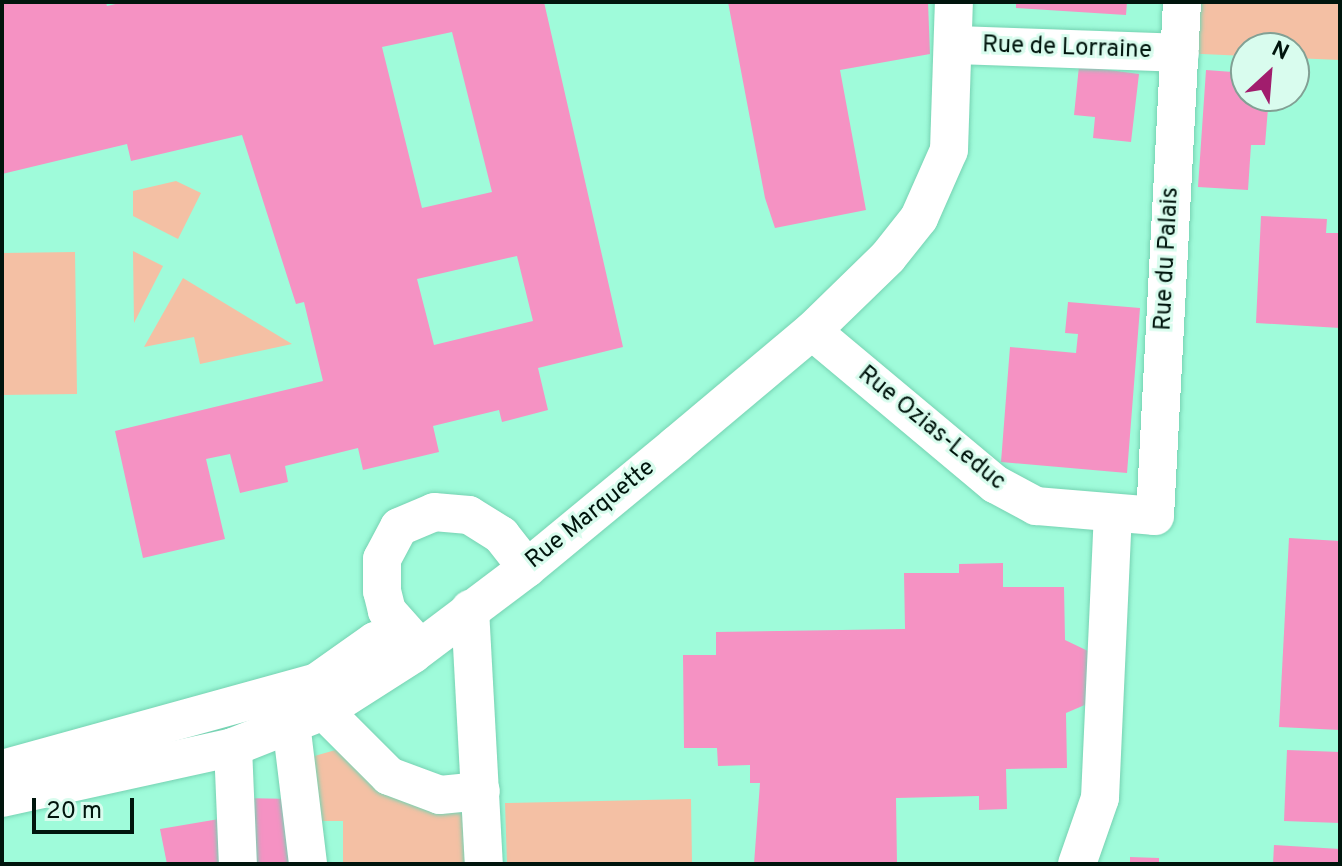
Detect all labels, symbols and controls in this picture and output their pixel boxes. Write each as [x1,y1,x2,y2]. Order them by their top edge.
street label: Rue de Lorraine [982,32,1152,66]
north arrow [1230,32,1310,112]
text: N [1267,36,1293,67]
street label: Rue du Palais [1150,186,1186,332]
street label: Rue Ozias-Leduc [851,361,1011,497]
street label: Rue Marquette [521,454,661,576]
scale bar [36,782,138,832]
text: 20 m [46,797,102,827]

